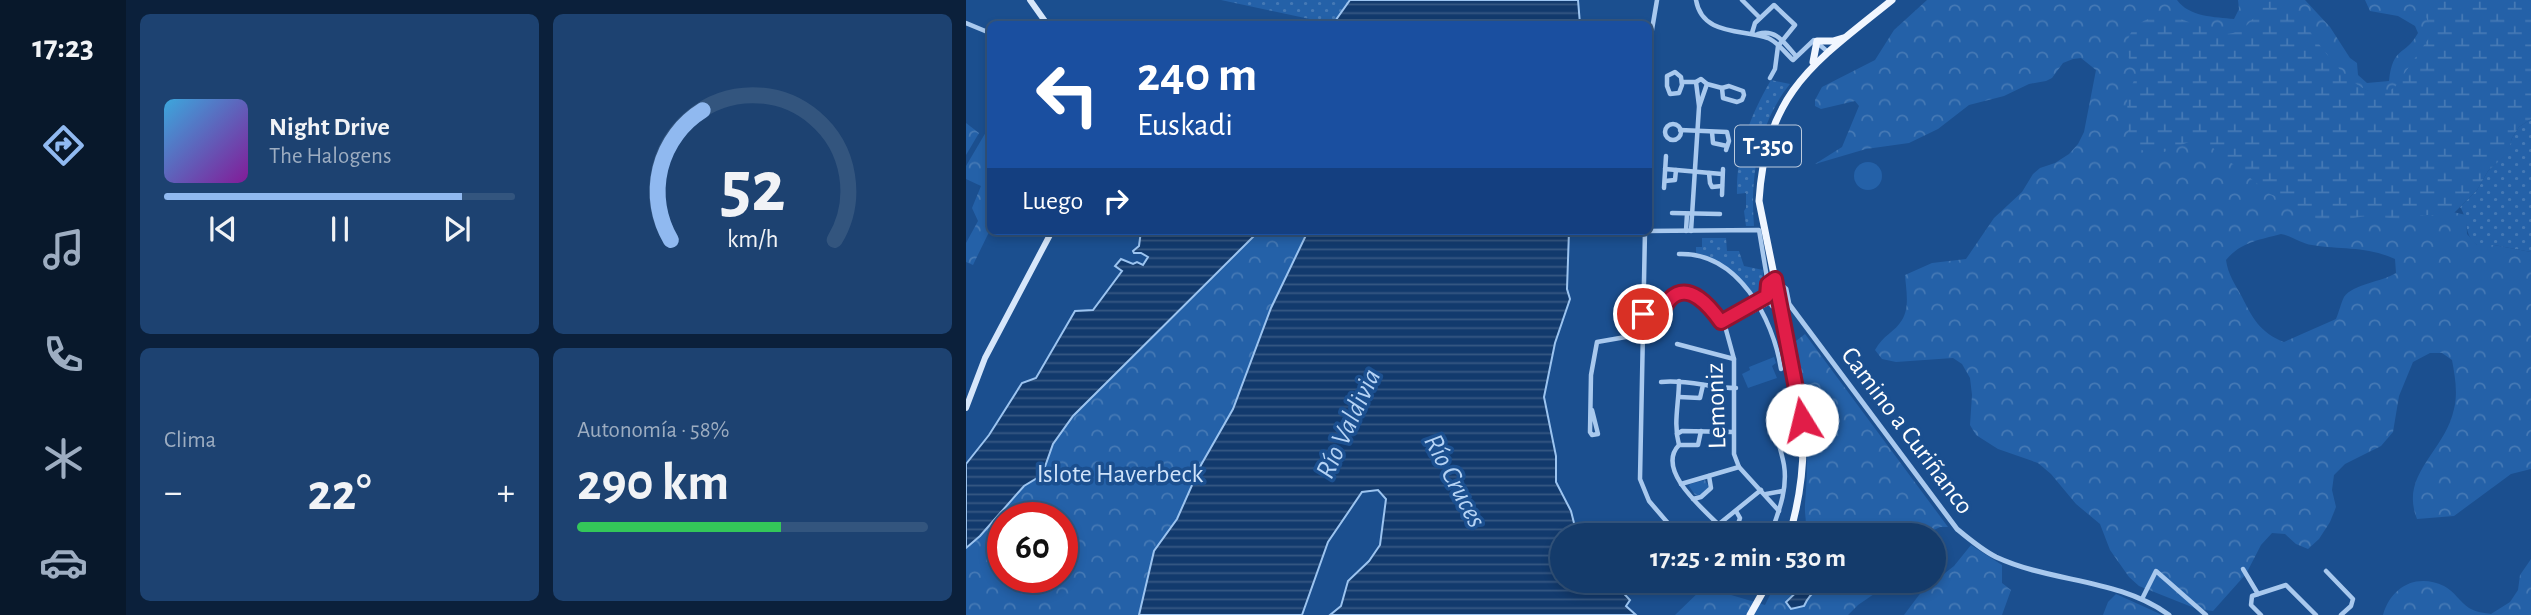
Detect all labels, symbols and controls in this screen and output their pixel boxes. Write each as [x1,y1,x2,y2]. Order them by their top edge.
text: 17:23 [32,31,94,63]
icon: left [1022,49,1113,140]
text: 240 m [1137,51,1257,100]
text: Euskadi [1137,109,1233,141]
text: Night Drive [269,114,390,140]
icon: directions [39,121,88,170]
road number: T-350 [1735,126,1801,166]
text: The Halogens [269,145,391,168]
text: 52 [720,152,785,225]
icon: right [1097,182,1135,220]
text: Luego [1022,188,1083,214]
icon: previous [204,210,242,248]
icon: pause [321,210,359,248]
icon: next [438,210,476,248]
icon: music [39,225,88,274]
text: km/h [727,227,778,252]
pin [1613,284,1673,344]
icon: arrive [1624,295,1662,333]
icon: phone [39,330,88,379]
street label: Camino a Curiñanco [1836,342,1978,519]
street label: Lemoniz [1702,362,1730,449]
water label: Río Valdivia [1311,365,1386,483]
position arrow [1765,383,1839,457]
text: Autonomía · 58% [577,419,730,442]
text: Clima [164,429,216,452]
water label: Río Cruces [1418,430,1490,532]
icon: climate [39,434,88,483]
text: 290 km [577,457,729,509]
park label: Islote Haverbeck [1037,461,1203,487]
text: 22° [307,467,372,519]
text: − [164,474,182,512]
text: + [497,474,515,512]
speed limit sign: 60 [987,502,1078,593]
icon: car [39,538,88,587]
text: 17:25 · 2 min · 530 m [1650,545,1846,571]

